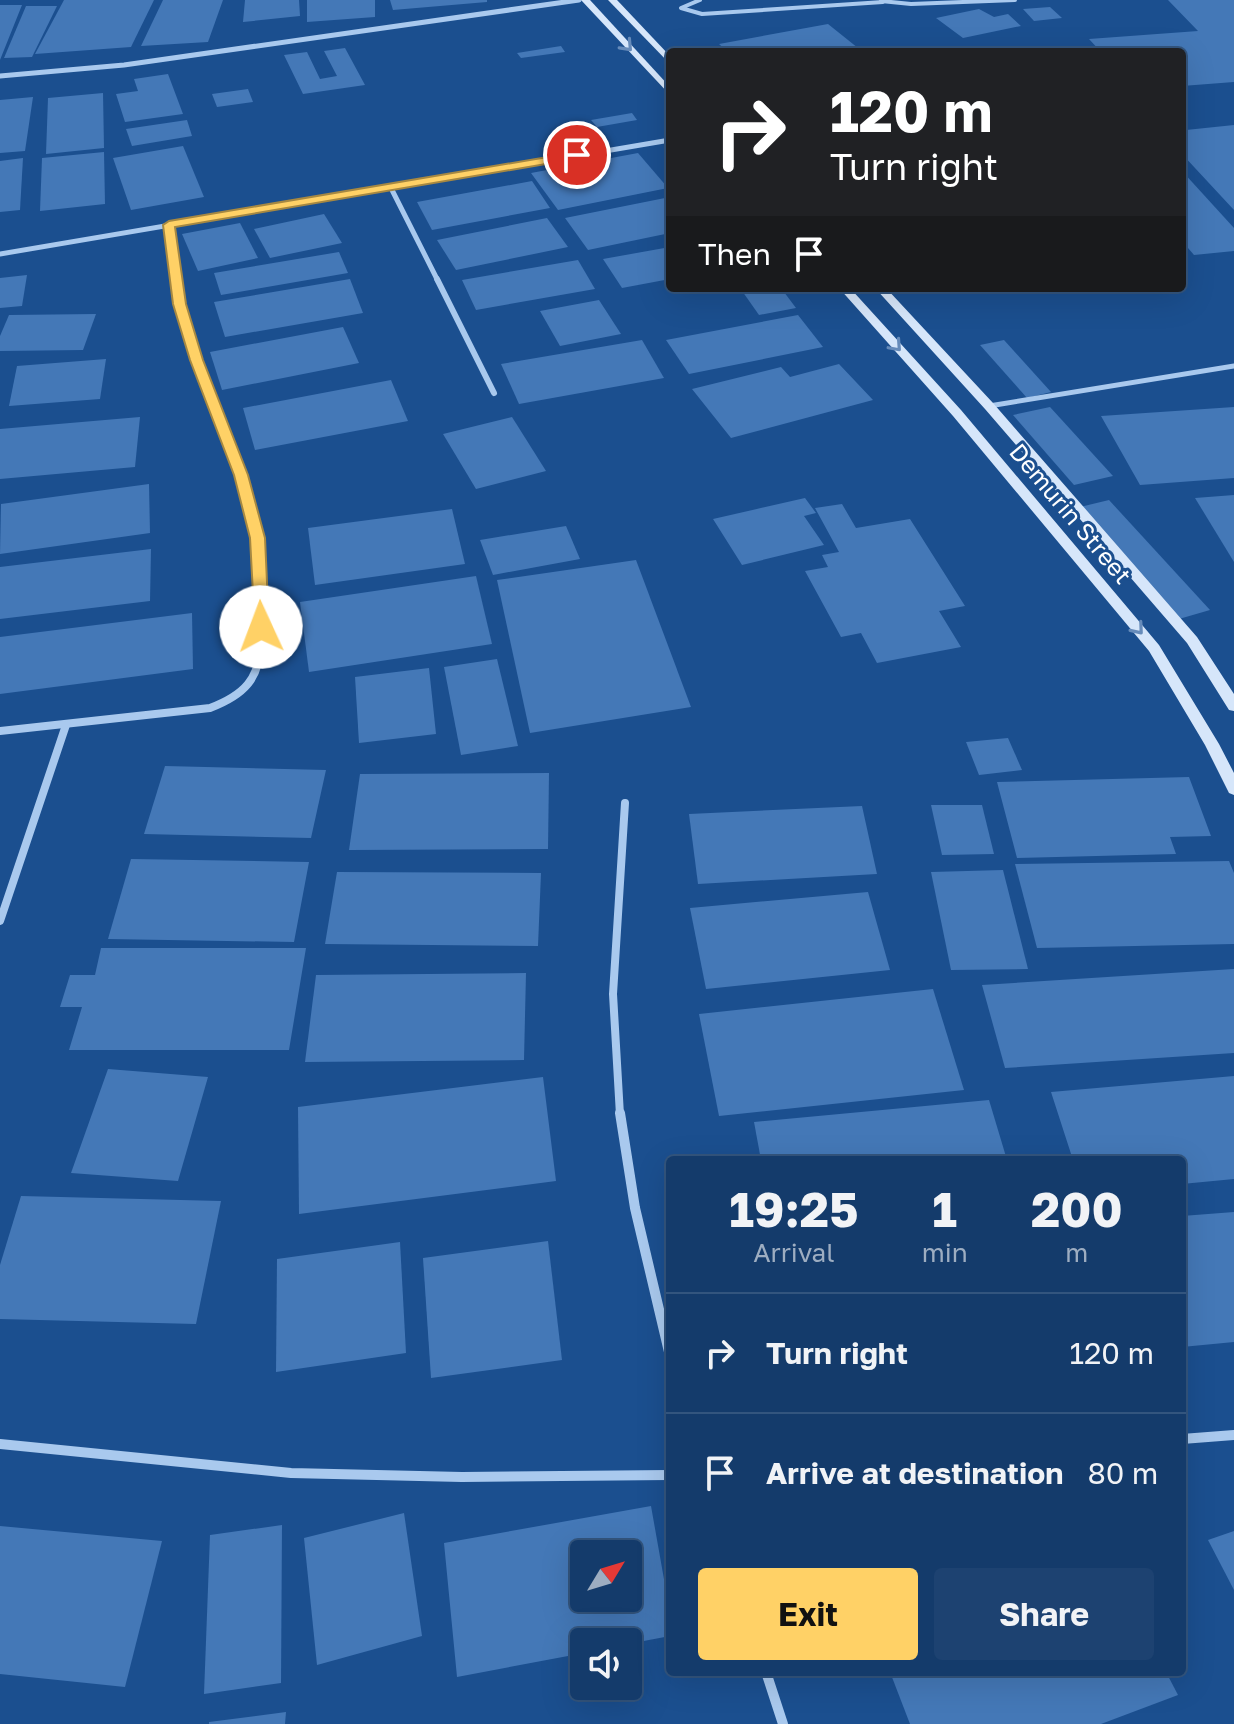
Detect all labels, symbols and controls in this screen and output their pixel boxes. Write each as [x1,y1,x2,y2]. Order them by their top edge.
one-way arrow [618,37,632,52]
text: 120 m [830,77,992,144]
icon: right [698,80,802,184]
pin [543,121,611,189]
icon: arrive [555,133,599,177]
text: Turn right [830,145,998,188]
icon: arrive [787,232,831,276]
text: Then [698,236,771,272]
one-way arrow [887,336,901,351]
street label: Demurin Street [1004,437,1138,589]
position arrow [219,585,303,669]
one-way arrow [1128,619,1143,634]
text: 19:25 [729,1180,858,1238]
text: 1 [932,1180,957,1238]
text: 200 [1031,1180,1123,1238]
text: Arrival [753,1237,835,1268]
text: min [922,1237,968,1268]
text: m [1065,1237,1088,1268]
icon: right [698,1331,742,1375]
text: Turn right [766,1335,908,1371]
text: 120 m [1069,1335,1154,1371]
icon: arrive [698,1451,742,1495]
text: Arrive at destination [766,1455,1063,1491]
text: 80 m [1087,1455,1158,1491]
north arrow [570,1540,642,1612]
map controls [570,1540,642,1700]
button: Exit [698,1568,918,1660]
button: Share [934,1568,1154,1660]
button: sound [570,1628,642,1700]

